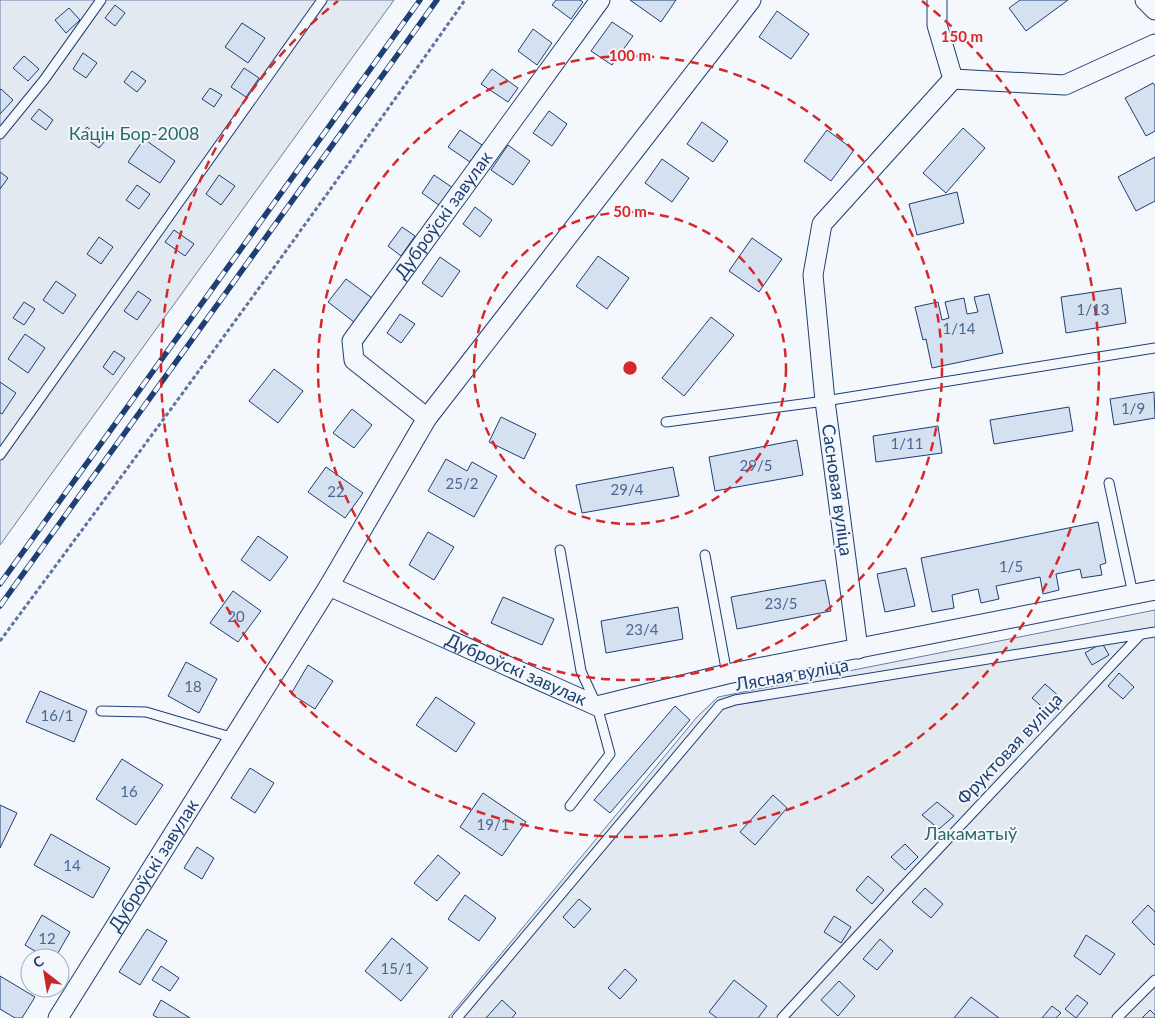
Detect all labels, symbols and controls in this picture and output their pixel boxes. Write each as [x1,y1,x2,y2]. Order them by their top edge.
text: 150 m [941,27,983,45]
text: 100 m [609,46,651,64]
park label: Кацін Бор-2008 [69,122,199,144]
street label: Дуброўскі завулак [389,146,497,282]
text: 50 m [613,202,647,220]
house number: 1/13 [1077,300,1109,318]
house number: 1/14 [943,319,976,337]
centre of rings [621,359,639,377]
house number: 1/9 [1121,399,1145,417]
street label: Сасновая вуліца [818,422,858,557]
house number: 1/11 [891,434,923,452]
house number: 29/5 [740,456,772,474]
house number: 25/2 [446,474,478,492]
house number: 29/4 [611,480,644,498]
house number: 22 [327,482,345,500]
house number: 1/5 [999,557,1023,575]
house number: 23/5 [765,594,797,612]
house number: 20 [227,607,245,625]
house number: 23/4 [626,620,659,638]
street label: Дуброўскі завулак [443,628,591,710]
street label: Лясная вуліца [732,653,850,695]
house number: 18 [184,677,202,695]
street label: Фруктовая вуліца [952,688,1067,809]
house number: 16/1 [41,706,73,724]
house number: 16 [120,782,138,800]
street label: Дуброўскі завулак [103,794,203,935]
house number: 19/1 [477,815,509,833]
park label: Лакаматыў [924,822,1018,844]
house number: 14 [63,856,81,874]
house number: 12 [38,929,56,947]
north arrow [20,948,70,998]
text: С [30,951,47,971]
house number: 15/1 [381,959,413,977]

